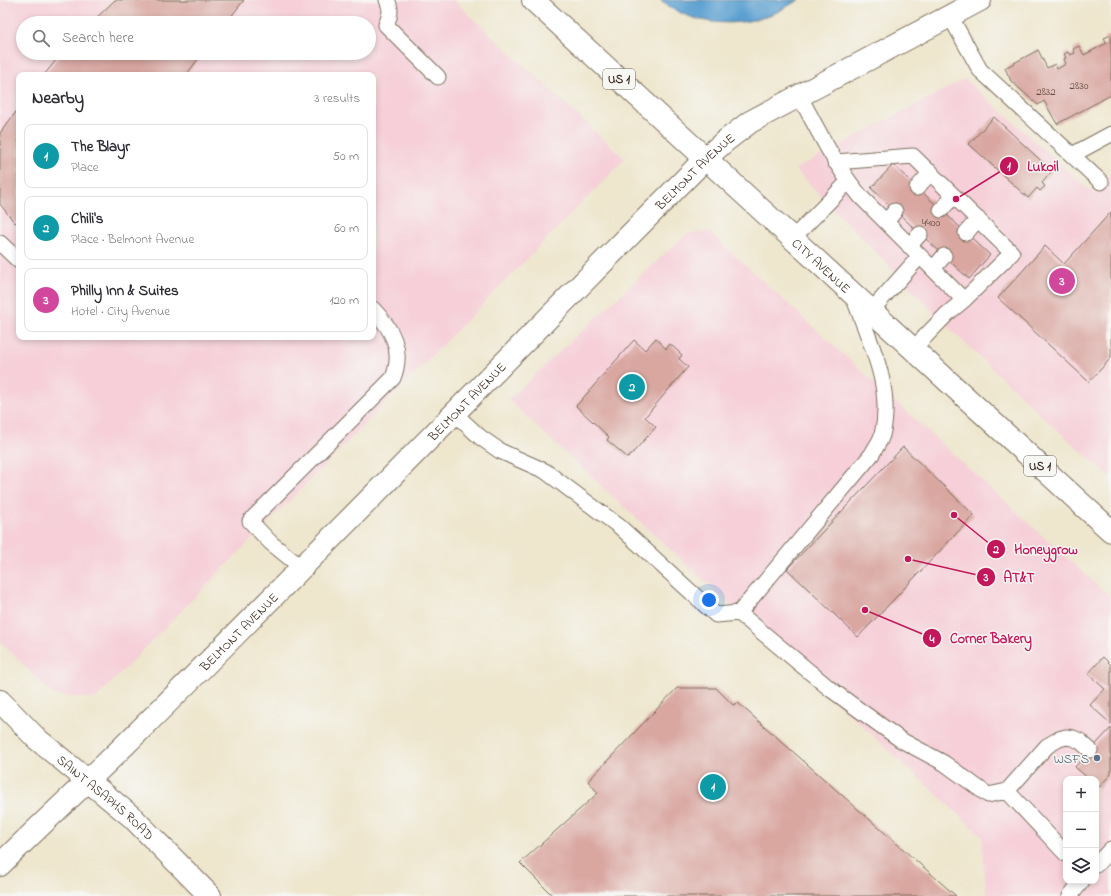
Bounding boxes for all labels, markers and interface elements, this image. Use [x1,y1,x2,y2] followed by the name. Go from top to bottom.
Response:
[16,16,376,60] search box
[30,27,52,49] icon: search
[62,27,134,49] text: Search here
[603,69,635,89] road number: US 1
[1070,78,1089,94] house number: 2830
[1036,84,1056,100] house number: 2832
[32,86,84,111] text: Nearby
[314,89,360,108] text: 3 results
[651,129,739,216] street label: BELMONT AVENUE
[71,136,130,158] text: The Blayr
[44,147,48,166] text: 1
[333,147,359,166] text: 50 m
[999,153,1067,179] callout: Lukoil
[1027,157,1059,178] text: Lukoil
[71,158,99,177] text: Place
[1007,158,1011,176] text: 1
[71,208,103,230] text: Chili's
[922,215,941,231] house number: 4400
[43,219,49,238] text: 2
[334,219,359,238] text: 60 m
[71,230,194,249] text: Place · Belmont Avenue
[787,234,854,298] street label: CITY AVENUE
[1049,266,1075,296] pin: 3
[71,280,179,302] text: Philly Inn & Suites
[43,291,49,310] text: 3
[329,291,359,310] text: 120 m
[71,302,170,321] text: Hotel · City Avenue
[423,358,511,447] street label: BELMONT AVENUE
[619,372,645,402] pin: 2
[1024,456,1056,476] road number: US 1
[986,536,1086,562] callout: Honeygrow
[1014,540,1078,563] text: Honeygrow
[992,541,999,559] text: 2
[976,564,1043,590] callout: AT&T
[1003,568,1035,589] text: AT&T
[983,569,989,587] text: 3
[195,589,283,677] street label: BELMONT AVENUE
[699,590,719,610] your location
[922,625,1040,651] callout: Corner Bakery
[950,629,1032,652] text: Corner Bakery
[929,631,935,649] text: 4
[1054,750,1089,769] place label: WSFS
[52,751,158,845] street label: SAINT ASAPHS ROAD
[1092,753,1102,763] marker: WSFS
[700,772,726,802] pin: 1
[1063,776,1099,884] map controls
[1063,776,1099,812] button: +
[1063,812,1099,848] button: −
[1063,848,1099,884] button: layers

